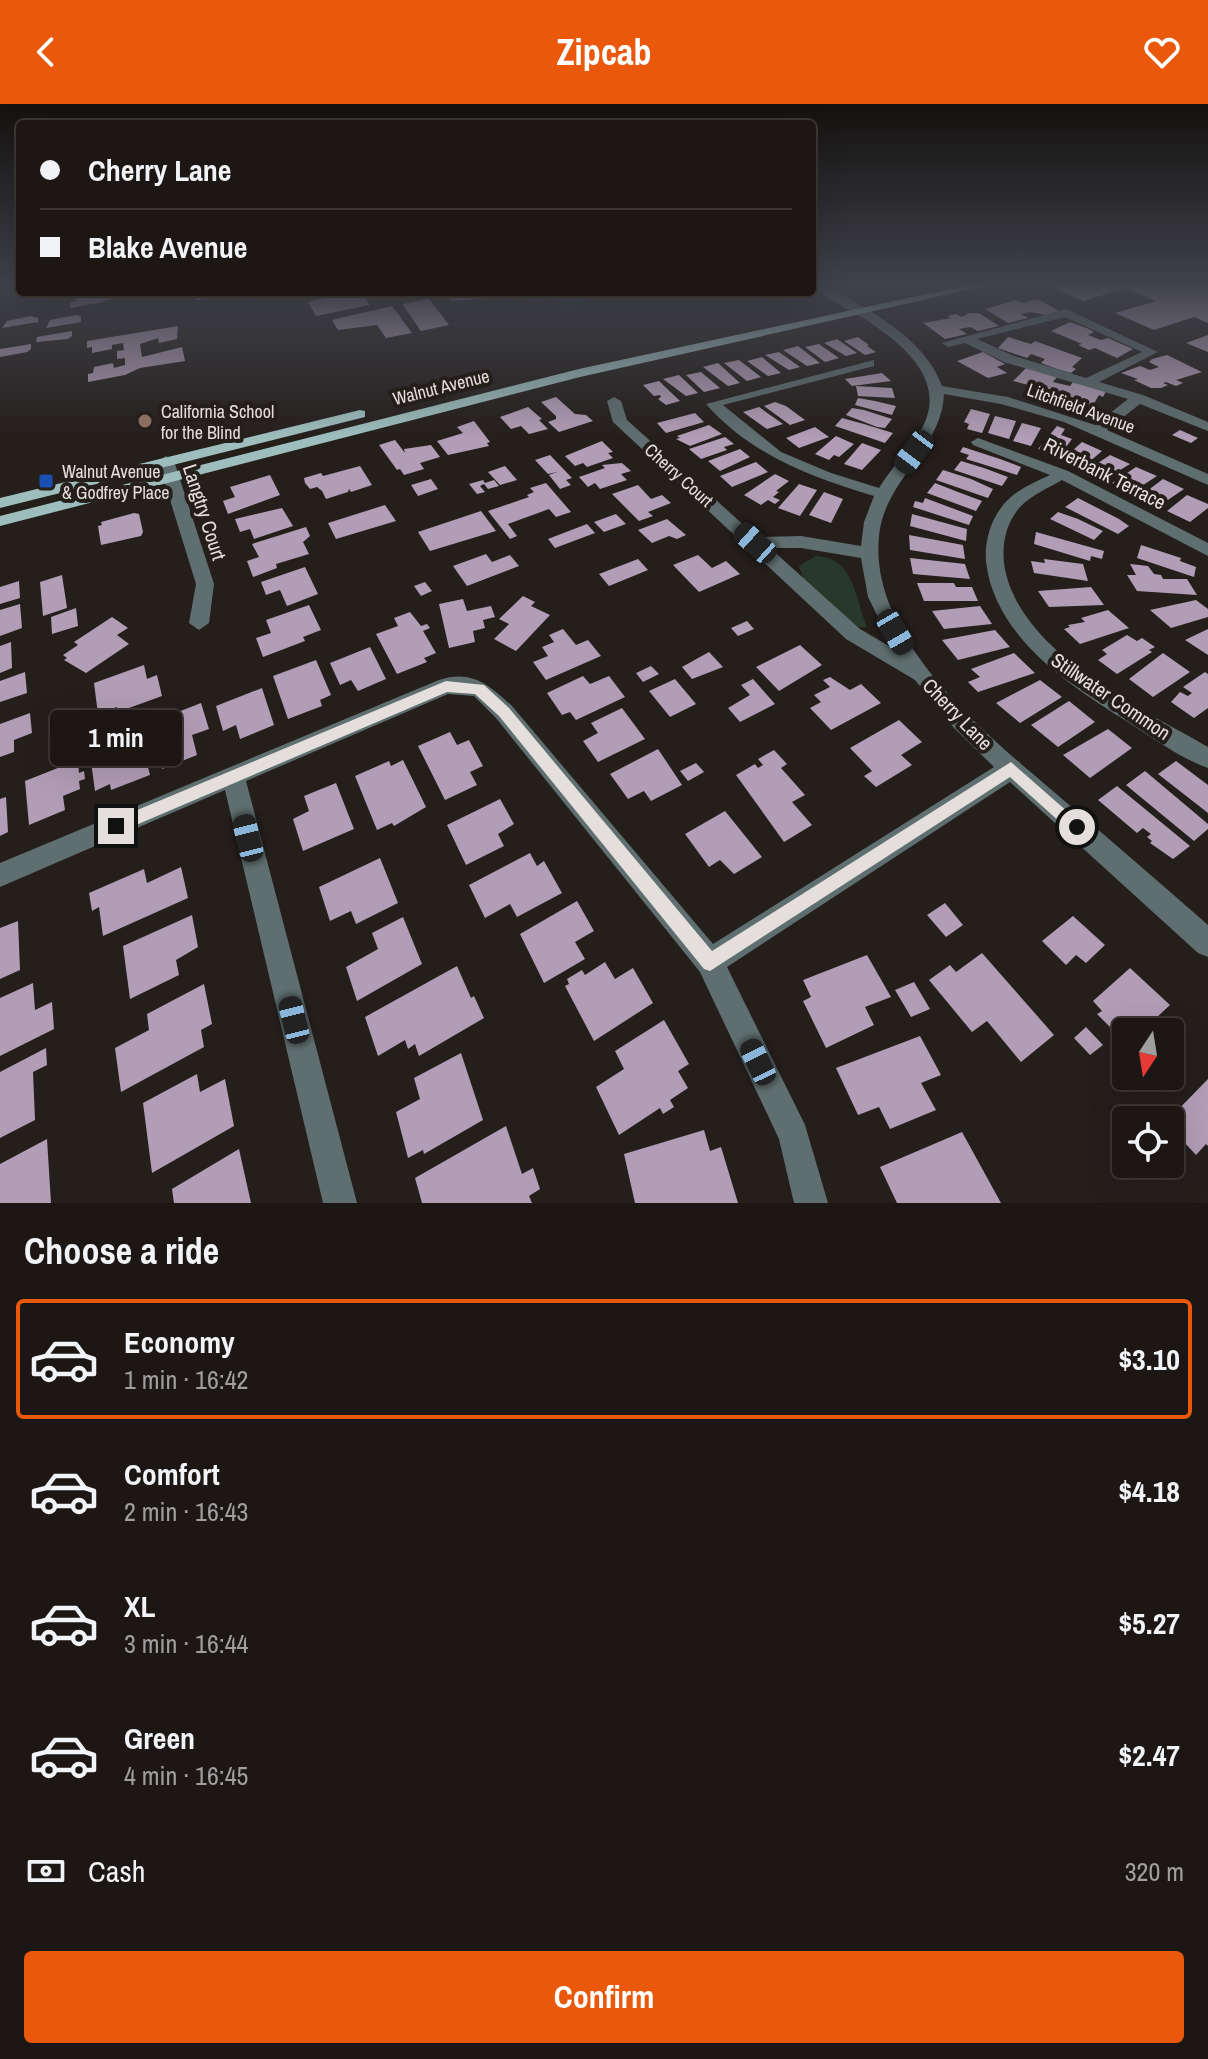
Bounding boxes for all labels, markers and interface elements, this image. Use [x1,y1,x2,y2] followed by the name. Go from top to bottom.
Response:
[556,28,652,76] text: Zipcab
[24,30,68,74] icon: back
[1140,30,1184,74] icon: heart
[88,150,232,190] text: Cherry Lane
[88,227,248,267] text: Blake Avenue
[390,363,492,411] street label: Walnut Avenue
[1024,377,1138,439] street label: Litchfield Avenue
[161,399,274,445] place label: California School for the Blind
[136,412,154,430] marker: California School for the Blind
[890,426,938,478] car
[1039,431,1171,515] street label: Riverbank Terrace
[639,437,719,513] street label: Cherry Court
[62,459,169,505] place label: Walnut Avenue & Godfrey Place
[177,461,233,564] street label: Langtry Court
[37,472,55,490] marker: Walnut Avenue & Godfrey Place
[729,518,781,568] car
[873,605,917,659] car
[1046,646,1176,746] street label: Stillwater Common
[917,672,999,756] street label: Cherry Lane
[50,710,182,766] callout: 1 min
[88,720,144,755] text: 1 min
[98,808,134,844] route end
[1059,809,1095,845] route start
[231,812,265,864] car
[277,994,311,1046] car
[1112,1018,1184,1090] north arrow
[1112,1018,1184,1178] map controls
[737,1035,779,1089] car
[1112,1106,1184,1178] button: locate
[24,1227,219,1275] text: Choose a ride
[124,1322,235,1362] text: Economy
[28,1323,100,1395] icon: car
[1118,1339,1180,1379] text: $3.10
[124,1362,248,1397] text: 1 min · 16:42
[124,1454,220,1494] text: Comfort
[28,1455,100,1527] icon: car
[1118,1471,1180,1511] text: $4.18
[124,1494,248,1529] text: 2 min · 16:43
[124,1586,155,1626] text: XL
[28,1587,100,1659] icon: car
[1118,1603,1180,1643] text: $5.27
[124,1626,248,1661] text: 3 min · 16:44
[124,1718,195,1758] text: Green
[28,1719,100,1791] icon: car
[1118,1735,1180,1775] text: $2.47
[124,1758,248,1793] text: 4 min · 16:45
[24,1849,68,1893] icon: cash
[88,1851,145,1891] text: Cash
[1125,1854,1184,1889] text: 320 m
[24,1951,1184,2043] button: Confirm

